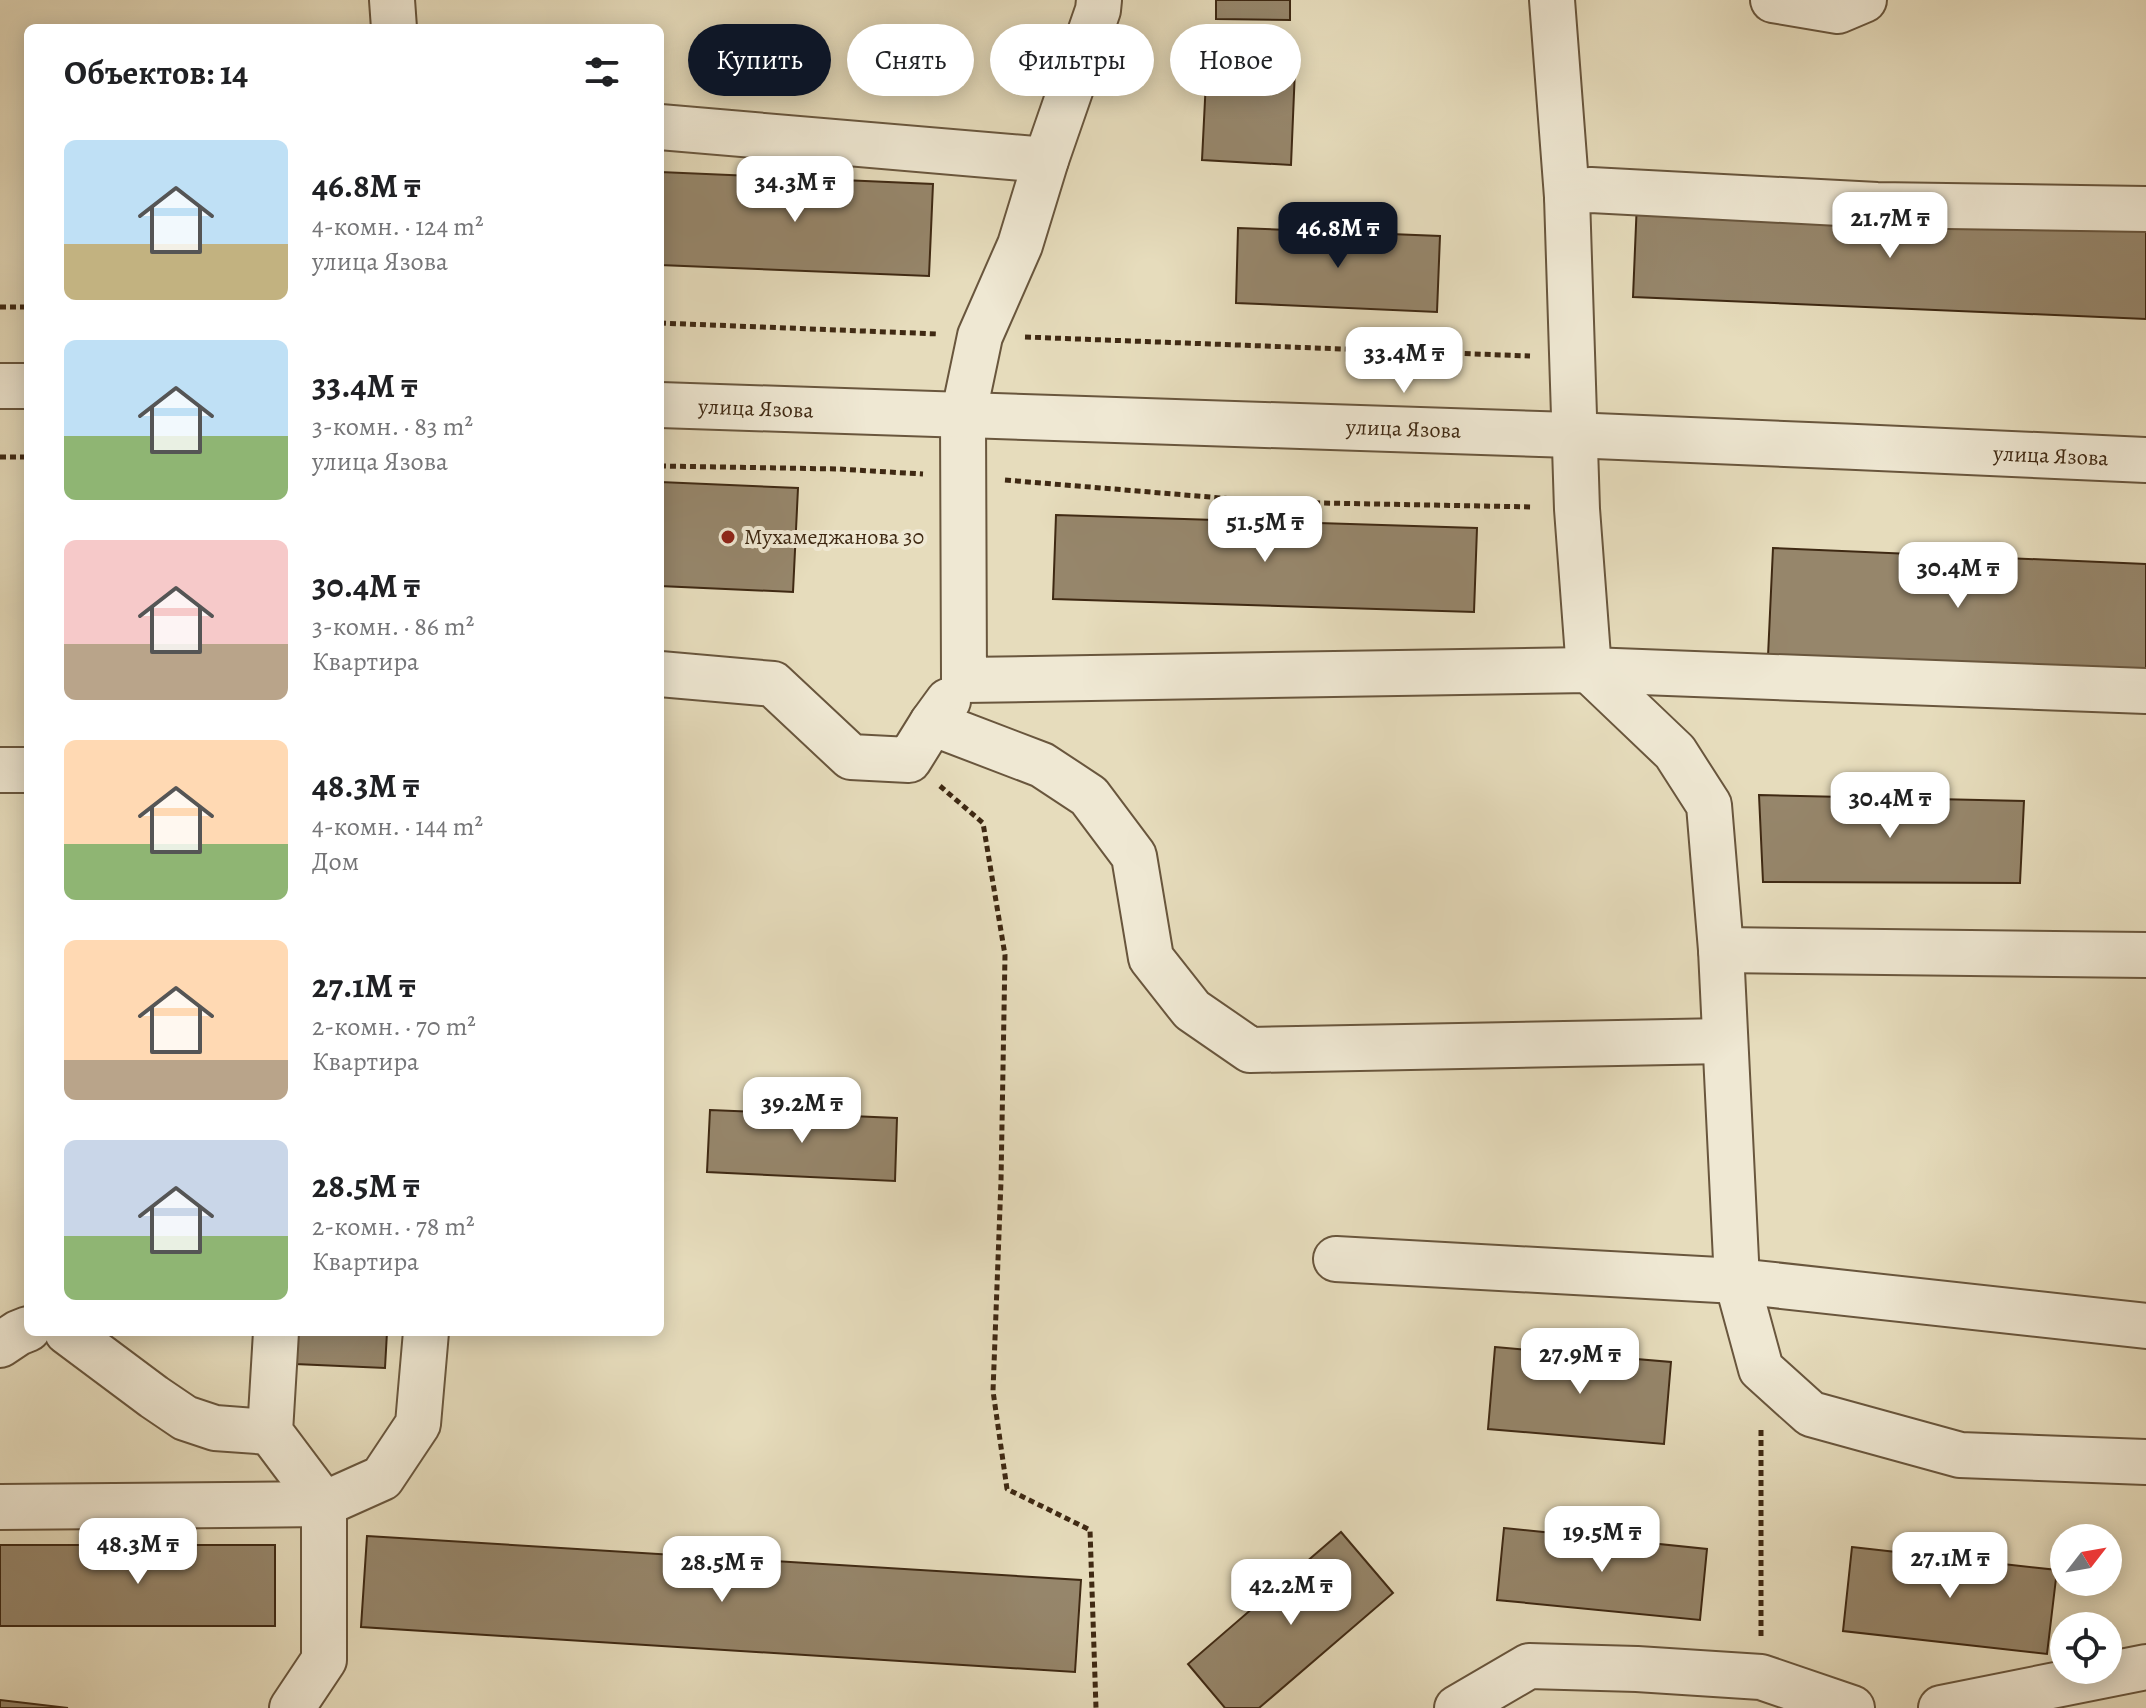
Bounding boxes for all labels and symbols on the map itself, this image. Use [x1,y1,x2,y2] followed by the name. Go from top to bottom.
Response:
[721,156,869,224] pin: 34.3M ₸
[1816,192,1964,260] pin: 21.7M ₸
[1264,202,1412,270] pin: 46.8M ₸
[1330,327,1478,395] pin: 33.4M ₸
[697,391,815,426] street label: улица Язова
[1345,412,1463,446] street label: улица Язова
[1992,438,2110,473] street label: улица Язова
[1191,496,1339,564] pin: 51.5M ₸
[744,522,924,552] place label: Мухамеджанова 30
[719,528,737,546] marker: Мухамеджанова 30
[1884,542,2032,610] pin: 30.4M ₸
[1816,772,1964,840] pin: 30.4M ₸
[728,1077,876,1145] pin: 39.2M ₸
[1506,1328,1654,1396] pin: 27.9M ₸
[1528,1506,1676,1574] pin: 19.5M ₸
[64,1518,212,1586] pin: 48.3M ₸
[2050,1524,2122,1596] north arrow
[1876,1532,2024,1600] pin: 27.1M ₸
[648,1536,796,1604] pin: 28.5M ₸
[1217,1559,1365,1627] pin: 42.2M ₸

